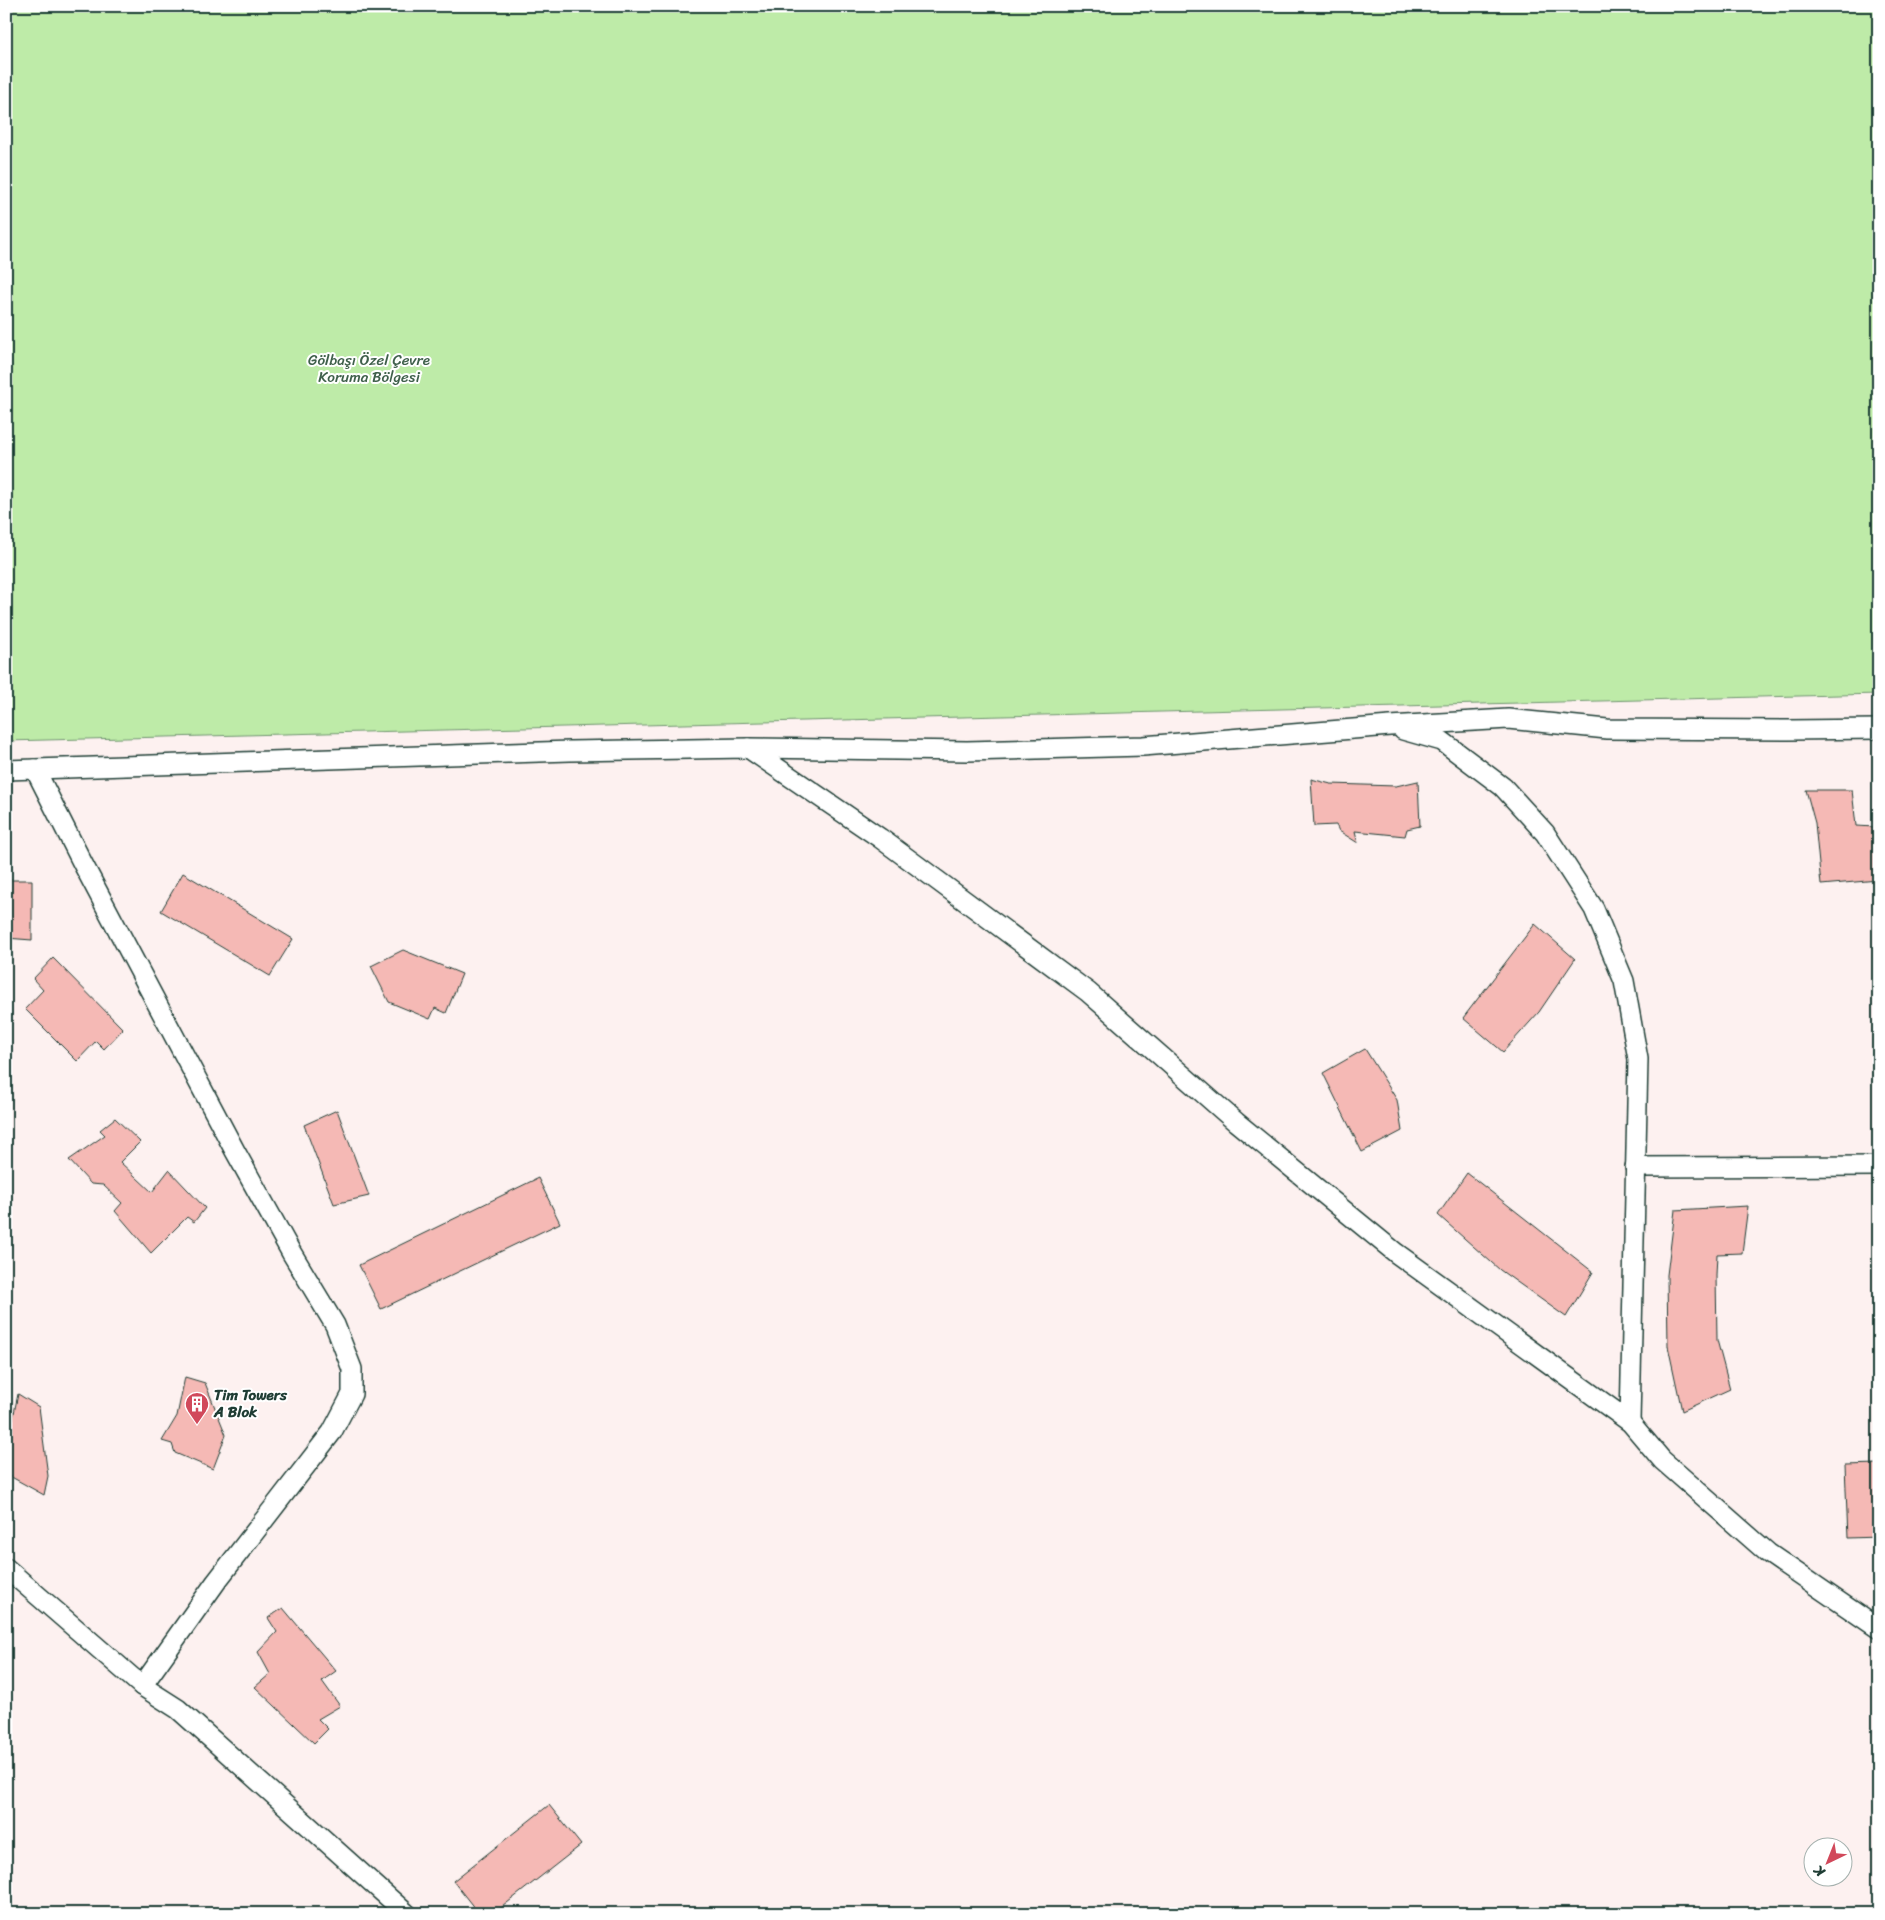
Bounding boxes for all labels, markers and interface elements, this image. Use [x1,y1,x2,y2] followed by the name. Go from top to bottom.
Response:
[308,347,430,390] park label: Gölbaşı Özel Çevre Koruma Bölgesi
[213,1382,288,1425] place label: Tim Towers A Blok
[184,1391,210,1425] building icon: Tim Towers A Blok
[1802,1838,1852,1888] north arrow
[1807,1858,1832,1884] text: K

